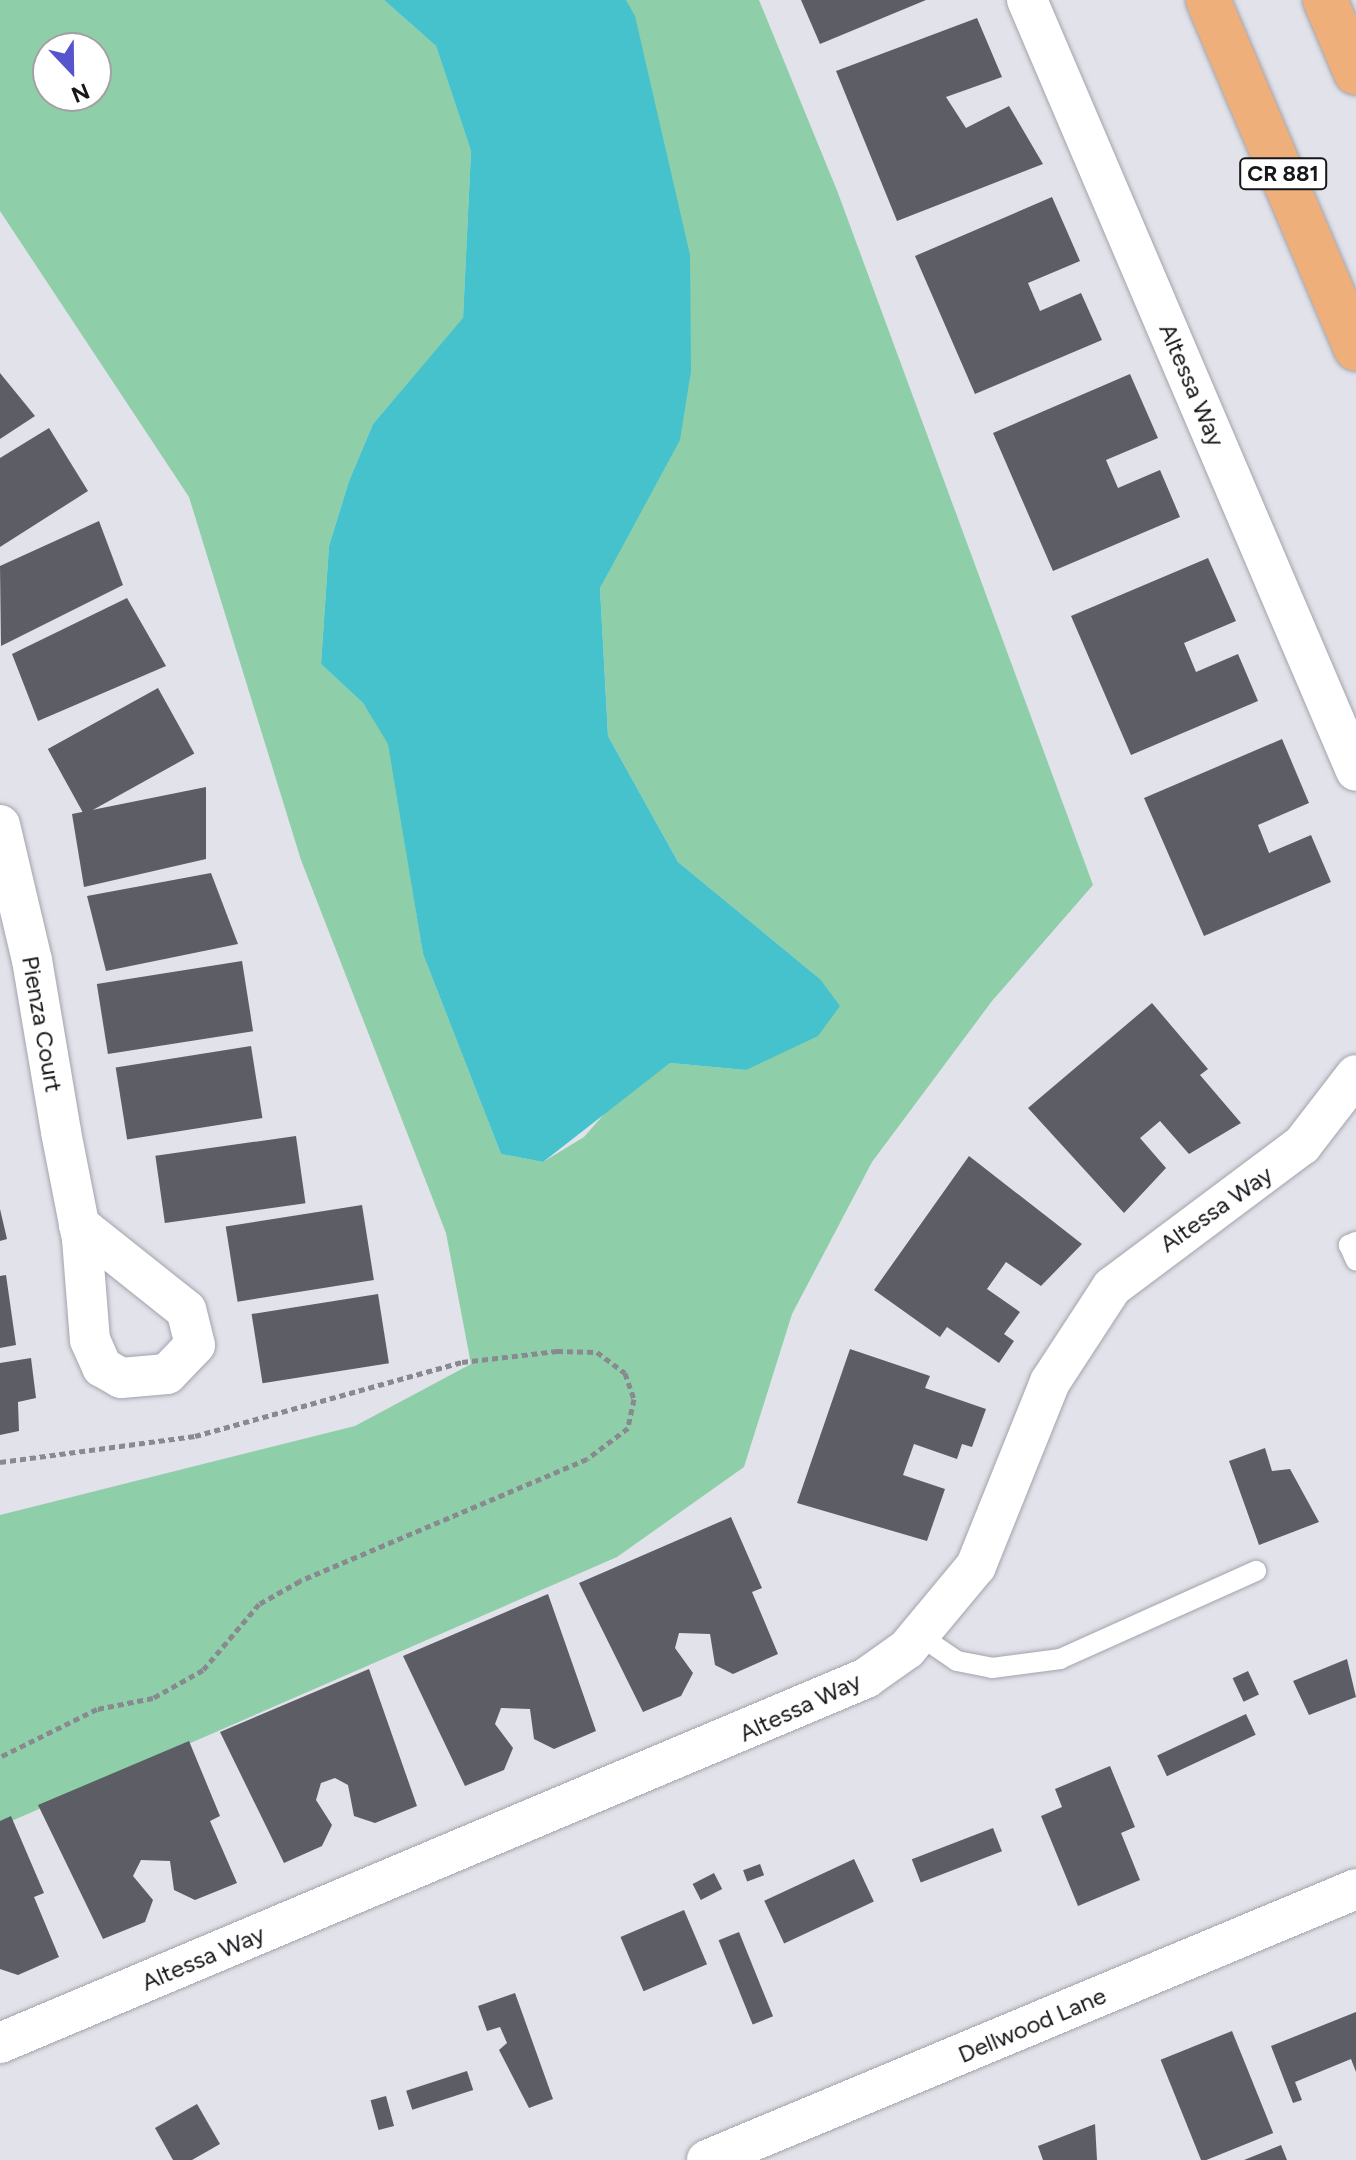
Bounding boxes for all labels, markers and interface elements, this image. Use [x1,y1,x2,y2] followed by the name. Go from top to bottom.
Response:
[32,32,112,112] north arrow
[67,77,93,109] text: N
[1239,156,1327,192] road number: CR 881
[1153,319,1231,451] street label: Altessa Way
[16,954,68,1094] street label: Pienza Court
[1154,1160,1278,1258] street label: Altessa Way
[735,1666,865,1748] street label: Altessa Way
[137,1919,269,1997] street label: Altessa Way
[954,1981,1110,2069] street label: Dellwood Lane

